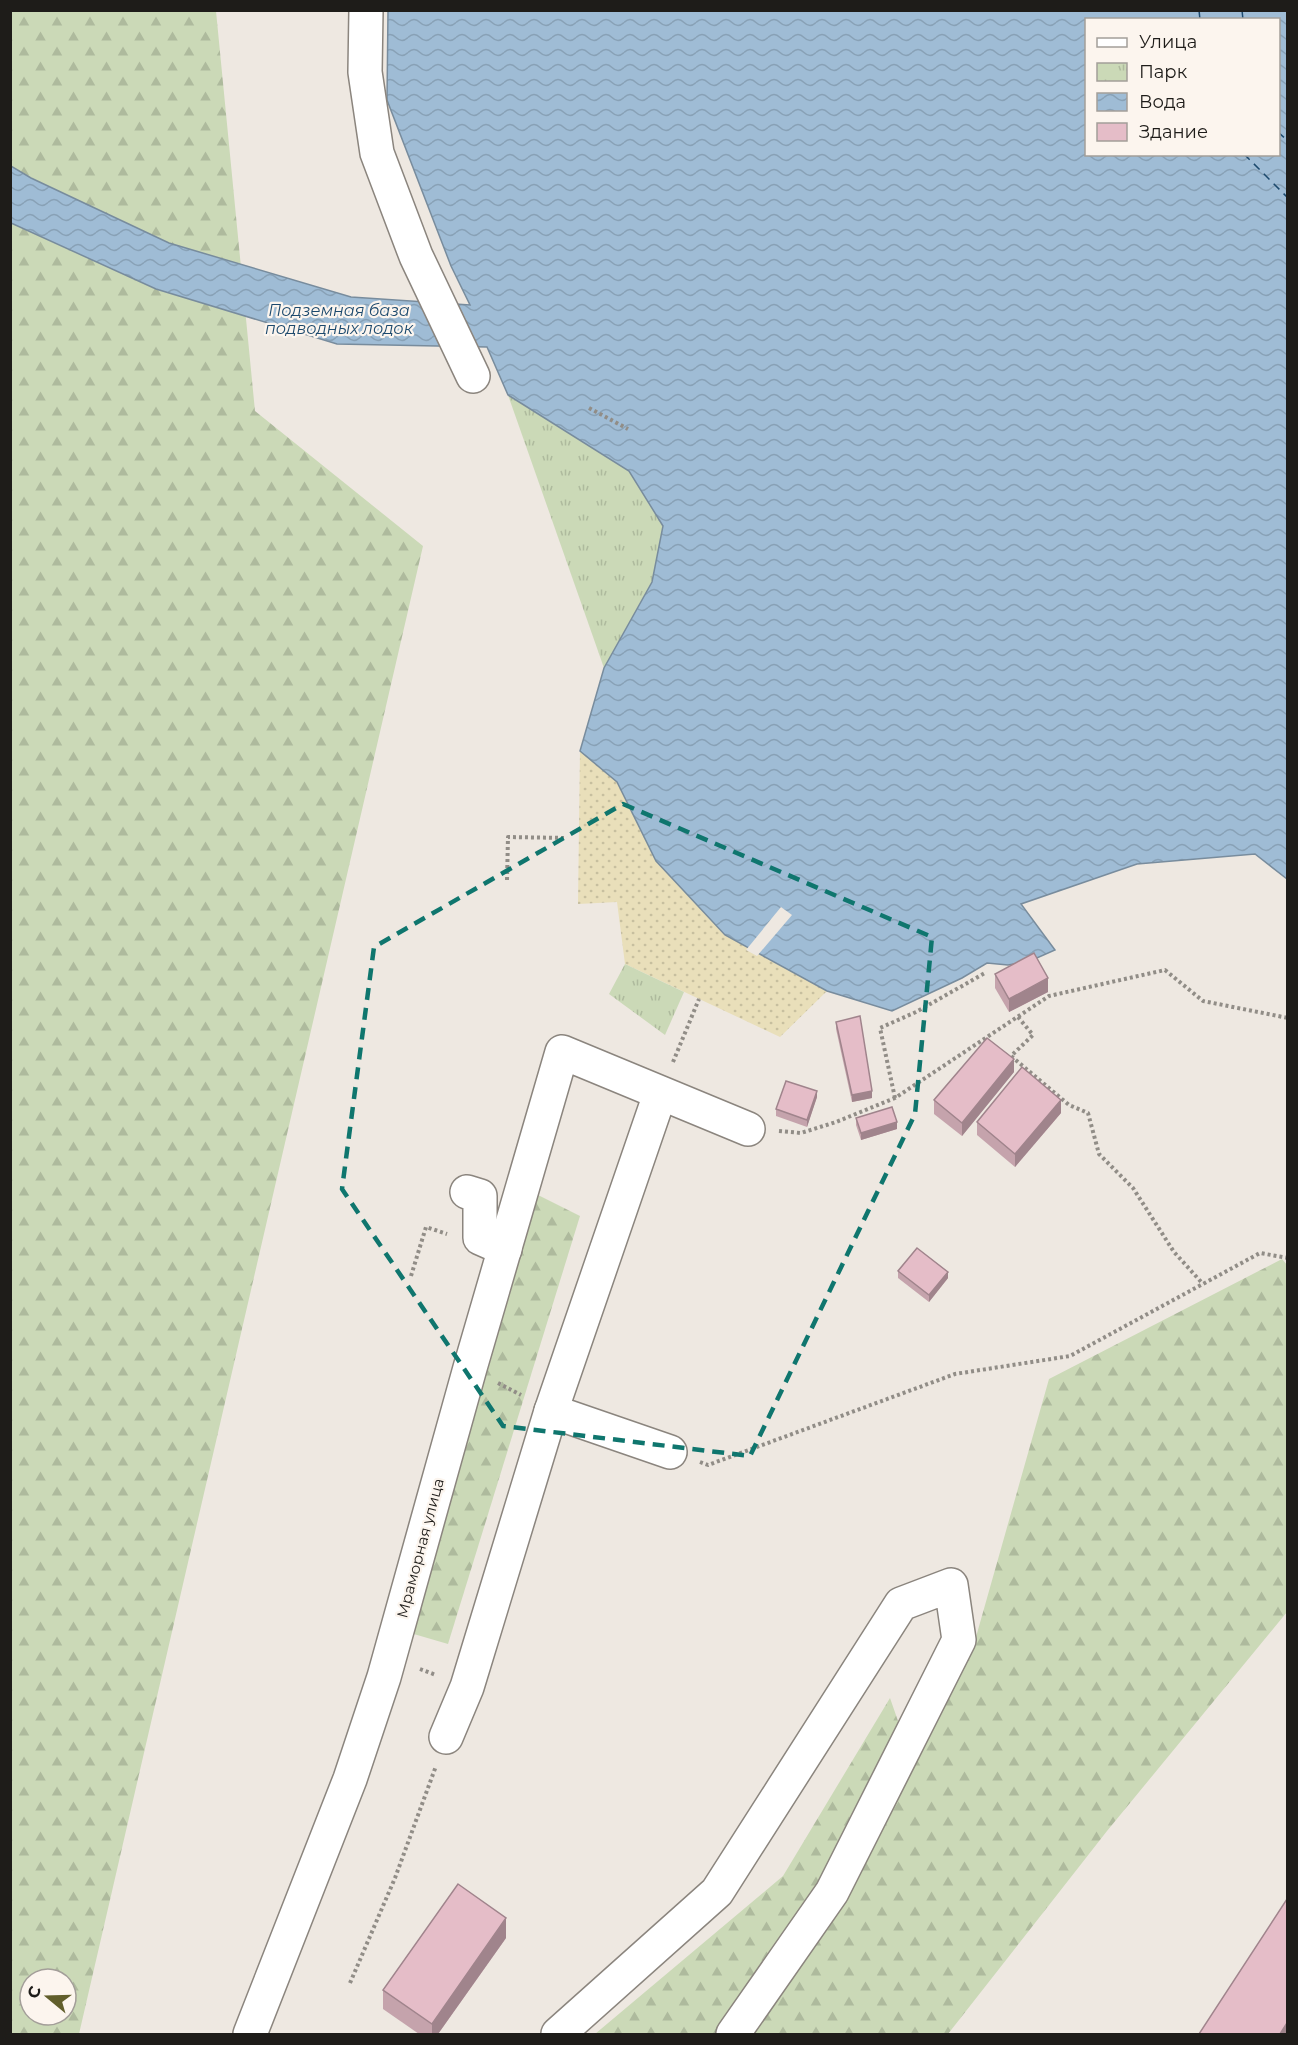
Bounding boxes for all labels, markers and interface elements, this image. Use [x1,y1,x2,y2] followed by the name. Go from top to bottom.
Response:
[1085,18,1280,156] legend
[1139,31,1197,53] text: Улица
[1139,61,1188,83] text: Парк
[1139,91,1186,113] text: Вода
[1139,121,1208,143] text: Здание
[265,301,414,338] water label: Подземная база подводных лодок
[392,1476,448,1620] street label: Мраморная улица
[18,1967,78,2027] north arrow
[23,1983,45,2001] text: С

